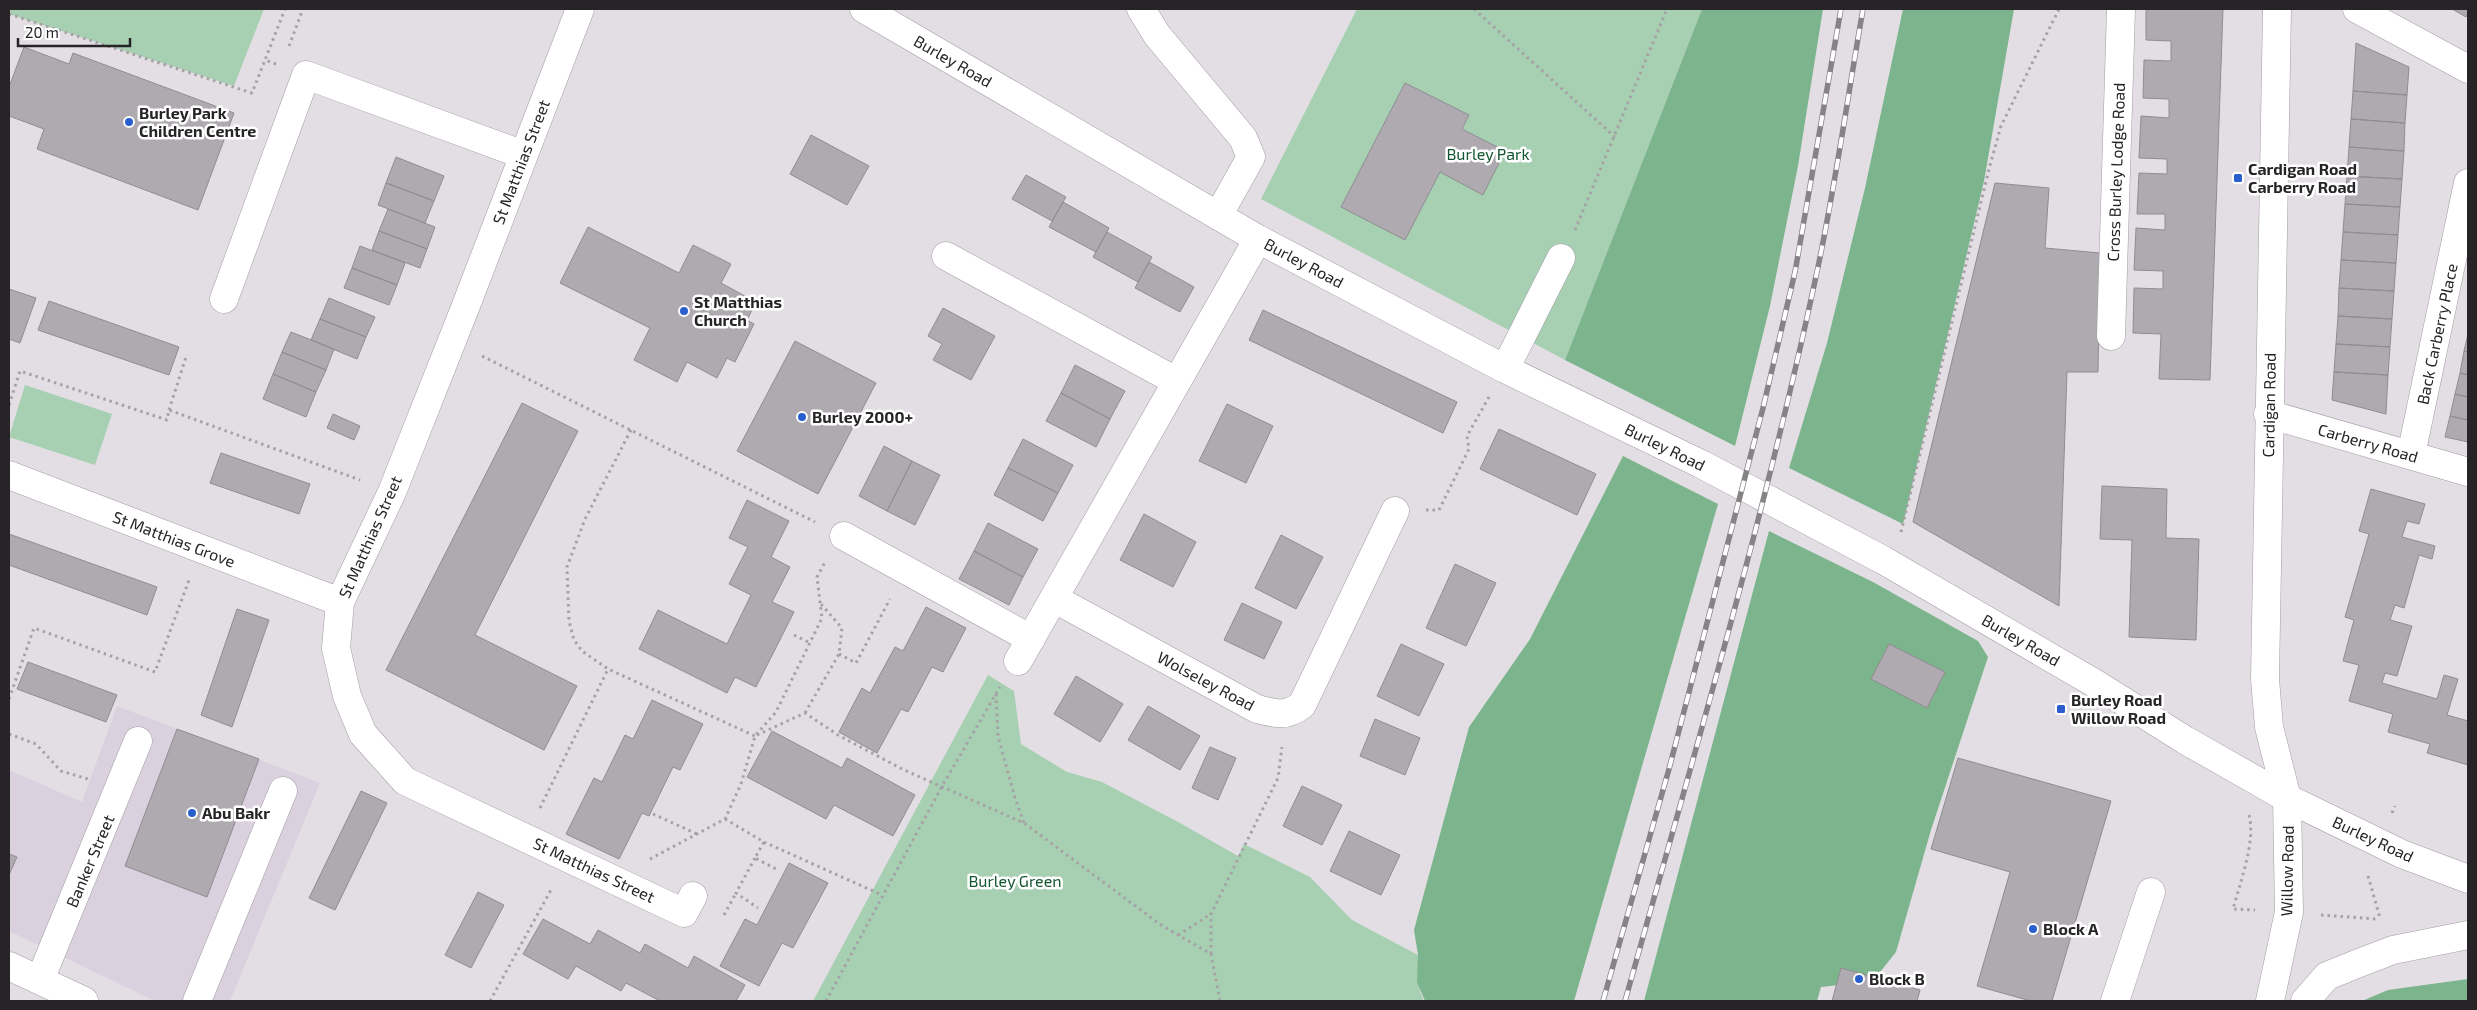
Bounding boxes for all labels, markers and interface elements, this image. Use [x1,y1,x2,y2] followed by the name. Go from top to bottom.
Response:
[18,15,130,47] scale bar
[25,23,59,41] text: 20 m
[911,31,996,91] street label: Burley Road
[2103,82,2128,262] street label: Cross Burley Lodge Road
[488,97,553,227] street label: St Matthias Street
[139,103,256,140] place label: Burley Park Children Centre
[123,116,135,128] marker: Burley Park Children Centre
[1446,144,1530,163] park label: Burley Park
[2248,159,2357,197] place label: Cardigan Road Carberry Road
[2232,172,2244,184] marker: Cardigan Road Carberry Road
[1261,234,1347,291] street label: Burley Road
[2412,262,2461,406] street label: Back Carberry Place
[694,292,782,329] place label: St Matthias Church
[678,305,690,317] marker: St Matthias Church
[2258,353,2279,457] street label: Cardigan Road
[812,407,913,427] place label: Burley 2000+
[796,411,808,423] marker: Burley 2000+
[1622,419,1709,474] street label: Burley Road
[2316,419,2420,466] street label: Carberry Road
[334,473,405,601] street label: St Matthias Street
[110,506,238,571] street label: St Matthias Grove
[1979,610,2064,670] street label: Burley Road
[1154,647,1258,714] street label: Wolseley Road
[2071,690,2166,727] place label: Burley Road Willow Road
[2055,703,2067,715] marker: Burley Road Willow Road
[202,803,270,822] place label: Abu Bakr
[186,807,198,819] marker: Abu Bakr
[2330,811,2417,866] street label: Burley Road
[62,812,118,910] street label: Banker Street
[2276,825,2297,917] street label: Willow Road
[530,833,658,906] street label: St Matthias Street
[968,871,1062,890] park label: Burley Green
[2043,919,2099,938] place label: Block A
[2027,923,2039,935] marker: Block A
[1869,969,1925,988] place label: Block B
[1853,973,1865,985] marker: Block B

